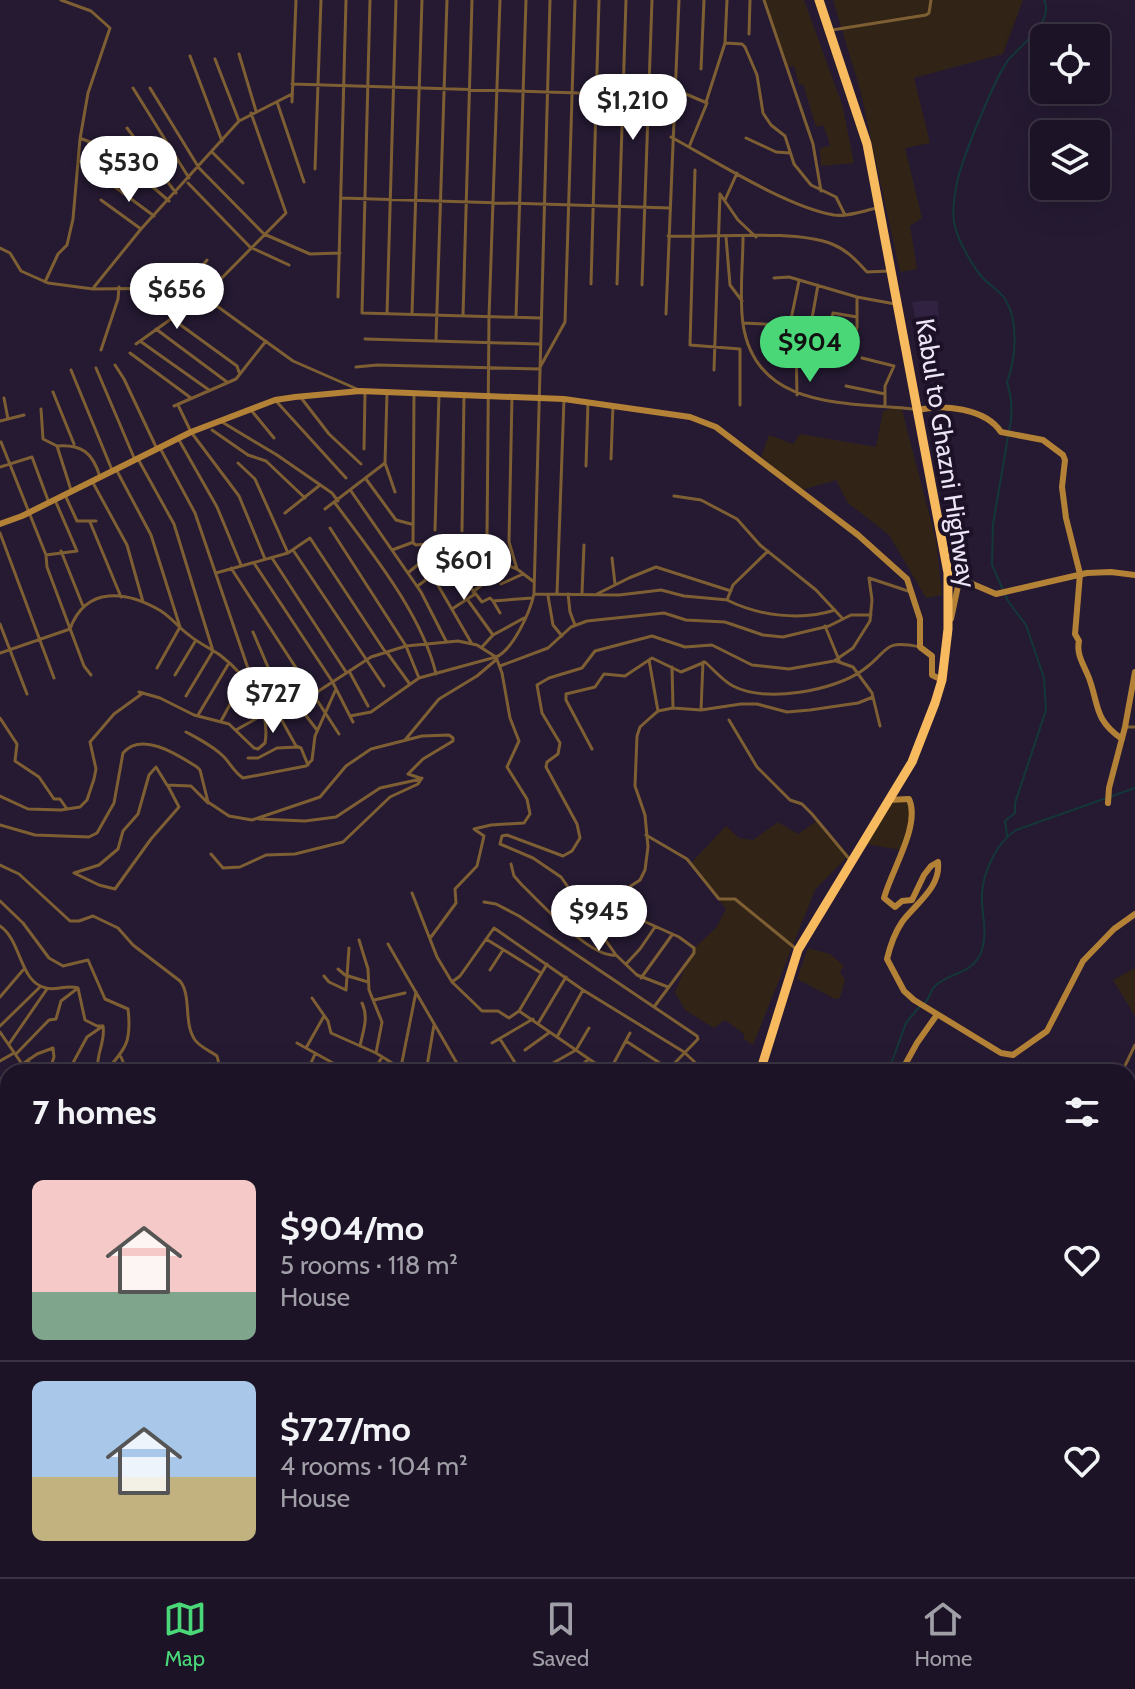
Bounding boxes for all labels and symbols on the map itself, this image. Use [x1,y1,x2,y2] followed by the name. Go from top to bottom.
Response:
[568,74,698,142] pin: $1,210
[82,136,176,204] pin: $530
[130,263,224,331] pin: $656
[763,316,857,384] pin: $904
[909,316,983,590] street label: Kabul to Ghazni Highway
[417,534,511,602] pin: $601
[226,667,320,735] pin: $727
[552,885,646,953] pin: $945

